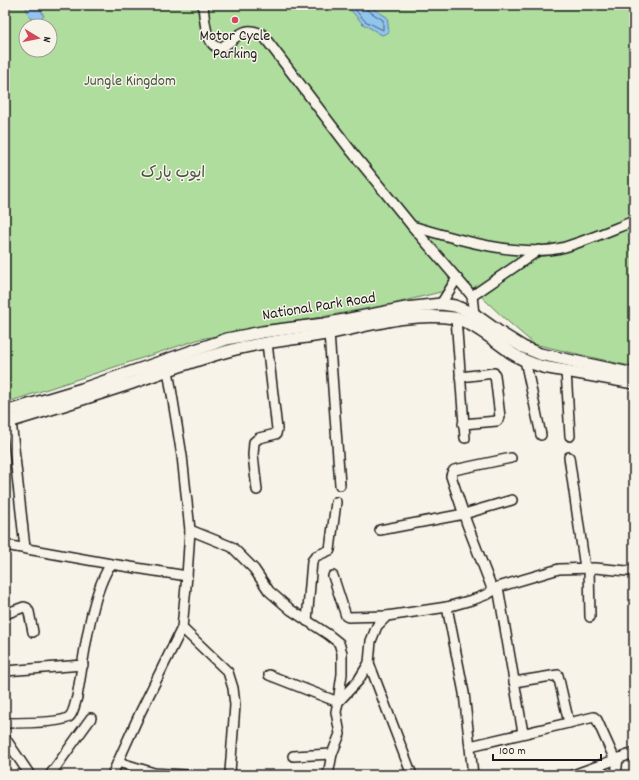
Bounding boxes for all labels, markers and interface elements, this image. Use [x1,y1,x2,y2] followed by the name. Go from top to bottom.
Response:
[230,15,240,25] marker: Motor Cycle Parking
[18,18,58,58] north arrow
[200,25,270,66] place label: Motor Cycle Parking
[37,35,54,44] text: N
[84,70,176,93] park label: Jungle Kingdom
[141,162,205,185] park label: ایوب پارک
[261,287,377,327] street label: National Park Road
[493,736,601,762] scale bar
[499,743,526,760] text: 100 m

